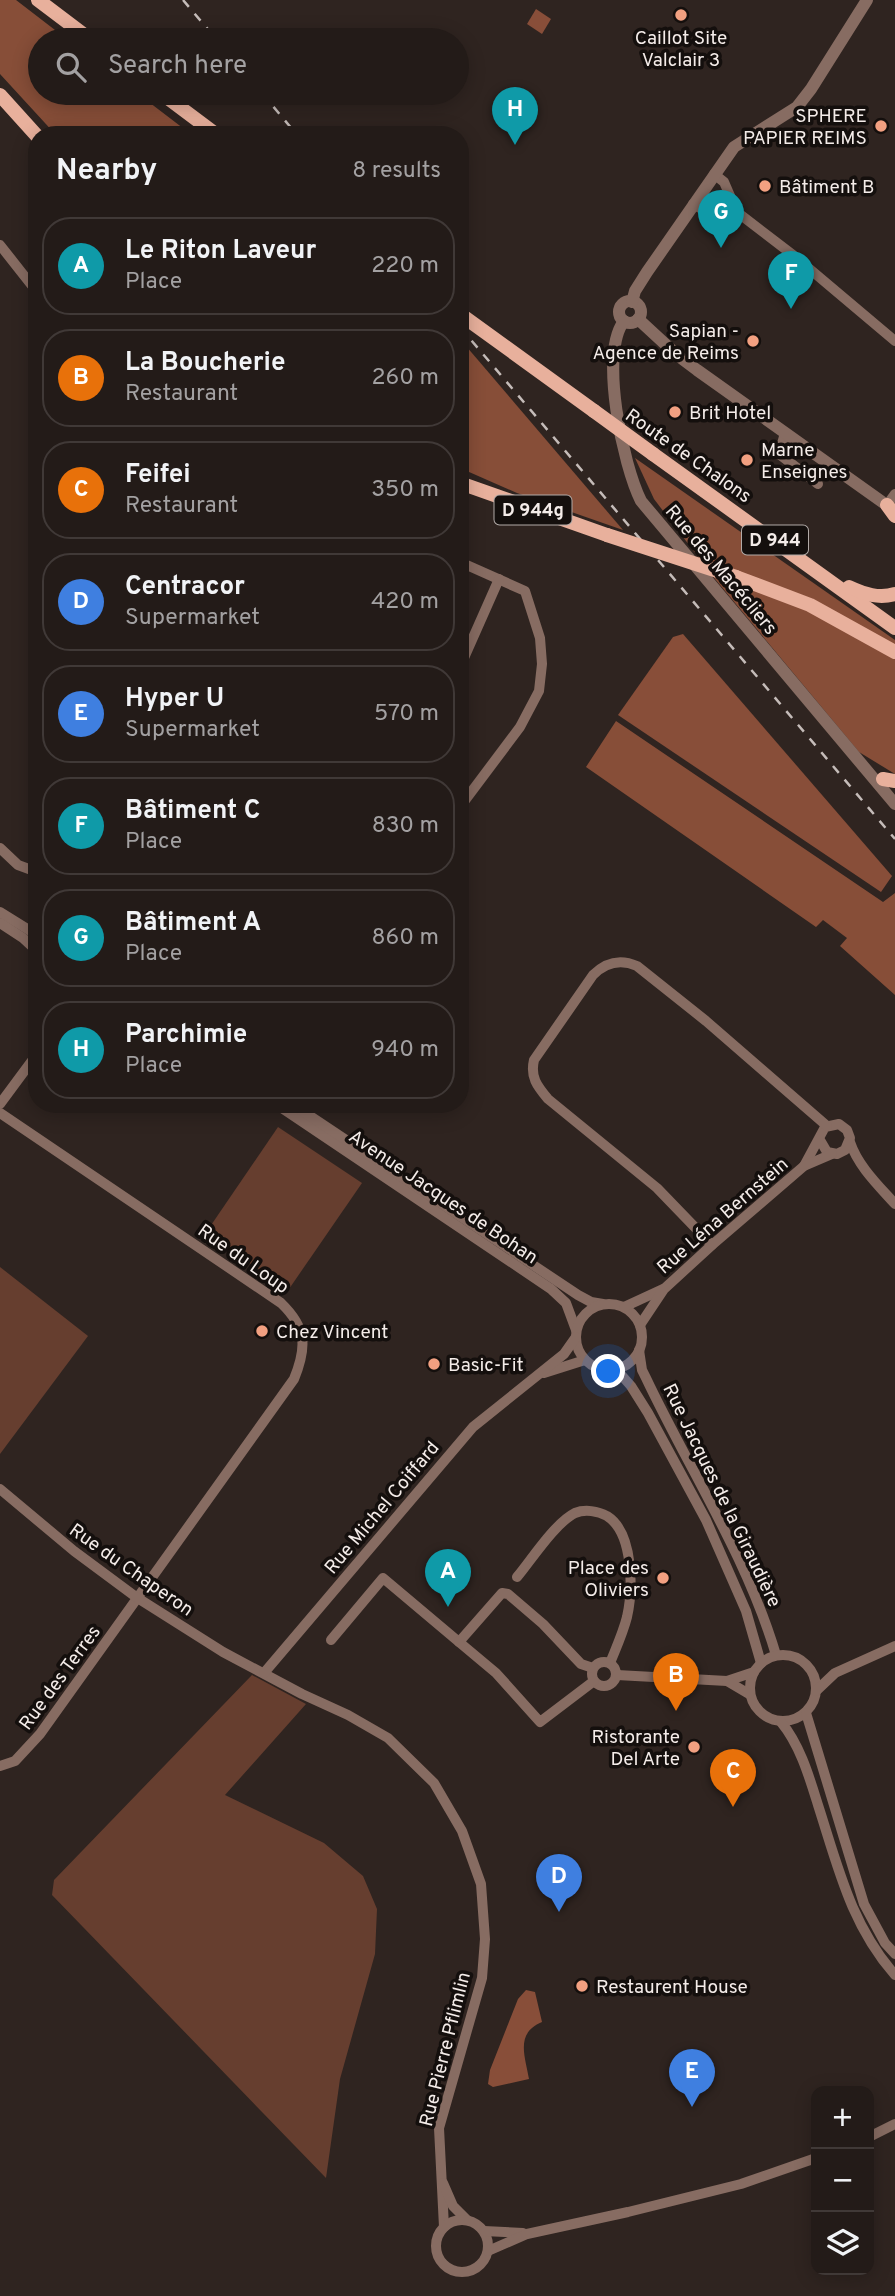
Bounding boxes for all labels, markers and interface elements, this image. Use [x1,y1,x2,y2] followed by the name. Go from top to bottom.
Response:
[673,7,689,23] marker: Caillot Site Valclair 3
[635,27,727,73] place label: Caillot Site Valclair 3
[28,28,469,105] search box
[52,48,90,86] icon: search
[108,50,247,83] text: Search here
[492,87,538,145] pin: H
[743,105,867,151] place label: SPHERE PAPIER REIMS
[873,118,889,134] marker: SPHERE PAPIER REIMS
[56,153,157,190] text: Nearby
[352,157,441,186] text: 8 results
[779,176,874,200] place label: Bâtiment B
[757,178,773,194] marker: Bâtiment B
[698,190,744,248] pin: G
[125,235,316,268] text: Le Riton Laveur
[768,251,814,309] pin: F
[73,252,89,281] text: A
[371,252,439,281] text: 220 m
[125,268,182,297] text: Place
[592,320,739,366] place label: Sapian - Agence de Reims
[745,333,761,349] marker: Sapian - Agence de Reims
[125,347,285,380] text: La Boucherie
[73,364,89,393] text: B
[372,364,439,393] text: 260 m
[125,380,238,409] text: Restaurant
[689,402,771,426] place label: Brit Hotel
[620,404,756,509] street label: Route de Chalons
[667,404,683,420] marker: Brit Hotel
[761,439,848,485] place label: Marne Enseignes
[739,452,755,468] marker: Marne Enseignes
[125,459,191,492] text: Feifei
[74,476,88,505] text: C
[371,476,439,505] text: 350 m
[125,492,238,521] text: Restaurant
[494,496,572,524] road number: D 944g
[659,500,782,640] street label: Rue des Macécliers
[742,526,808,554] road number: D 944
[125,571,245,604] text: Centracor
[73,588,89,617] text: D
[371,588,439,617] text: 420 m
[125,604,260,633] text: Supermarket
[125,683,224,716] text: Hyper U
[74,700,88,729] text: E
[374,700,439,729] text: 570 m
[125,716,260,745] text: Supermarket
[125,795,260,828] text: Bâtiment C
[74,812,88,841] text: F
[372,812,439,841] text: 830 m
[125,828,182,857] text: Place
[125,907,261,940] text: Bâtiment A
[73,924,89,953] text: G
[372,924,439,953] text: 860 m
[125,940,182,969] text: Place
[125,1019,247,1052] text: Parchimie
[73,1036,89,1065] text: H
[371,1036,439,1065] text: 940 m
[125,1052,182,1081] text: Place
[344,1125,542,1270] street label: Avenue Jacques de Bohan
[653,1153,794,1280] street label: Rue Léna Bernstein
[192,1219,293,1300] street label: Rue du Loup
[276,1321,388,1345] place label: Chez Vincent
[254,1323,270,1339] marker: Chez Vincent
[448,1354,524,1378] place label: Basic-Fit
[591,1354,625,1388] your location
[426,1356,442,1372] marker: Basic-Fit
[657,1380,786,1612] street label: Rue Jacques de la Giraudière
[320,1437,445,1580] street label: Rue Michel Coiffard
[64,1519,198,1622] street label: Rue du Chaperon
[425,1549,471,1607] pin: A
[568,1557,649,1603] place label: Place des Oliviers
[655,1570,671,1586] marker: Place des Oliviers
[14,1621,107,1735] street label: Rue des Terres
[653,1653,699,1711] pin: B
[591,1726,680,1772] place label: Ristorante Del Arte
[686,1739,702,1755] marker: Ristorante Del Arte
[710,1749,756,1807] pin: C
[536,1854,582,1912] pin: D
[415,1970,477,2129] street label: Rue Pierre Pflimlin
[596,1976,748,2000] place label: Restaurent House
[574,1978,590,1994] marker: Restaurent House
[669,2049,715,2107] pin: E
[811,2086,874,2275] map controls
[811,2086,874,2149] button: +
[811,2149,874,2212] button: −
[811,2212,874,2275] button: layers

